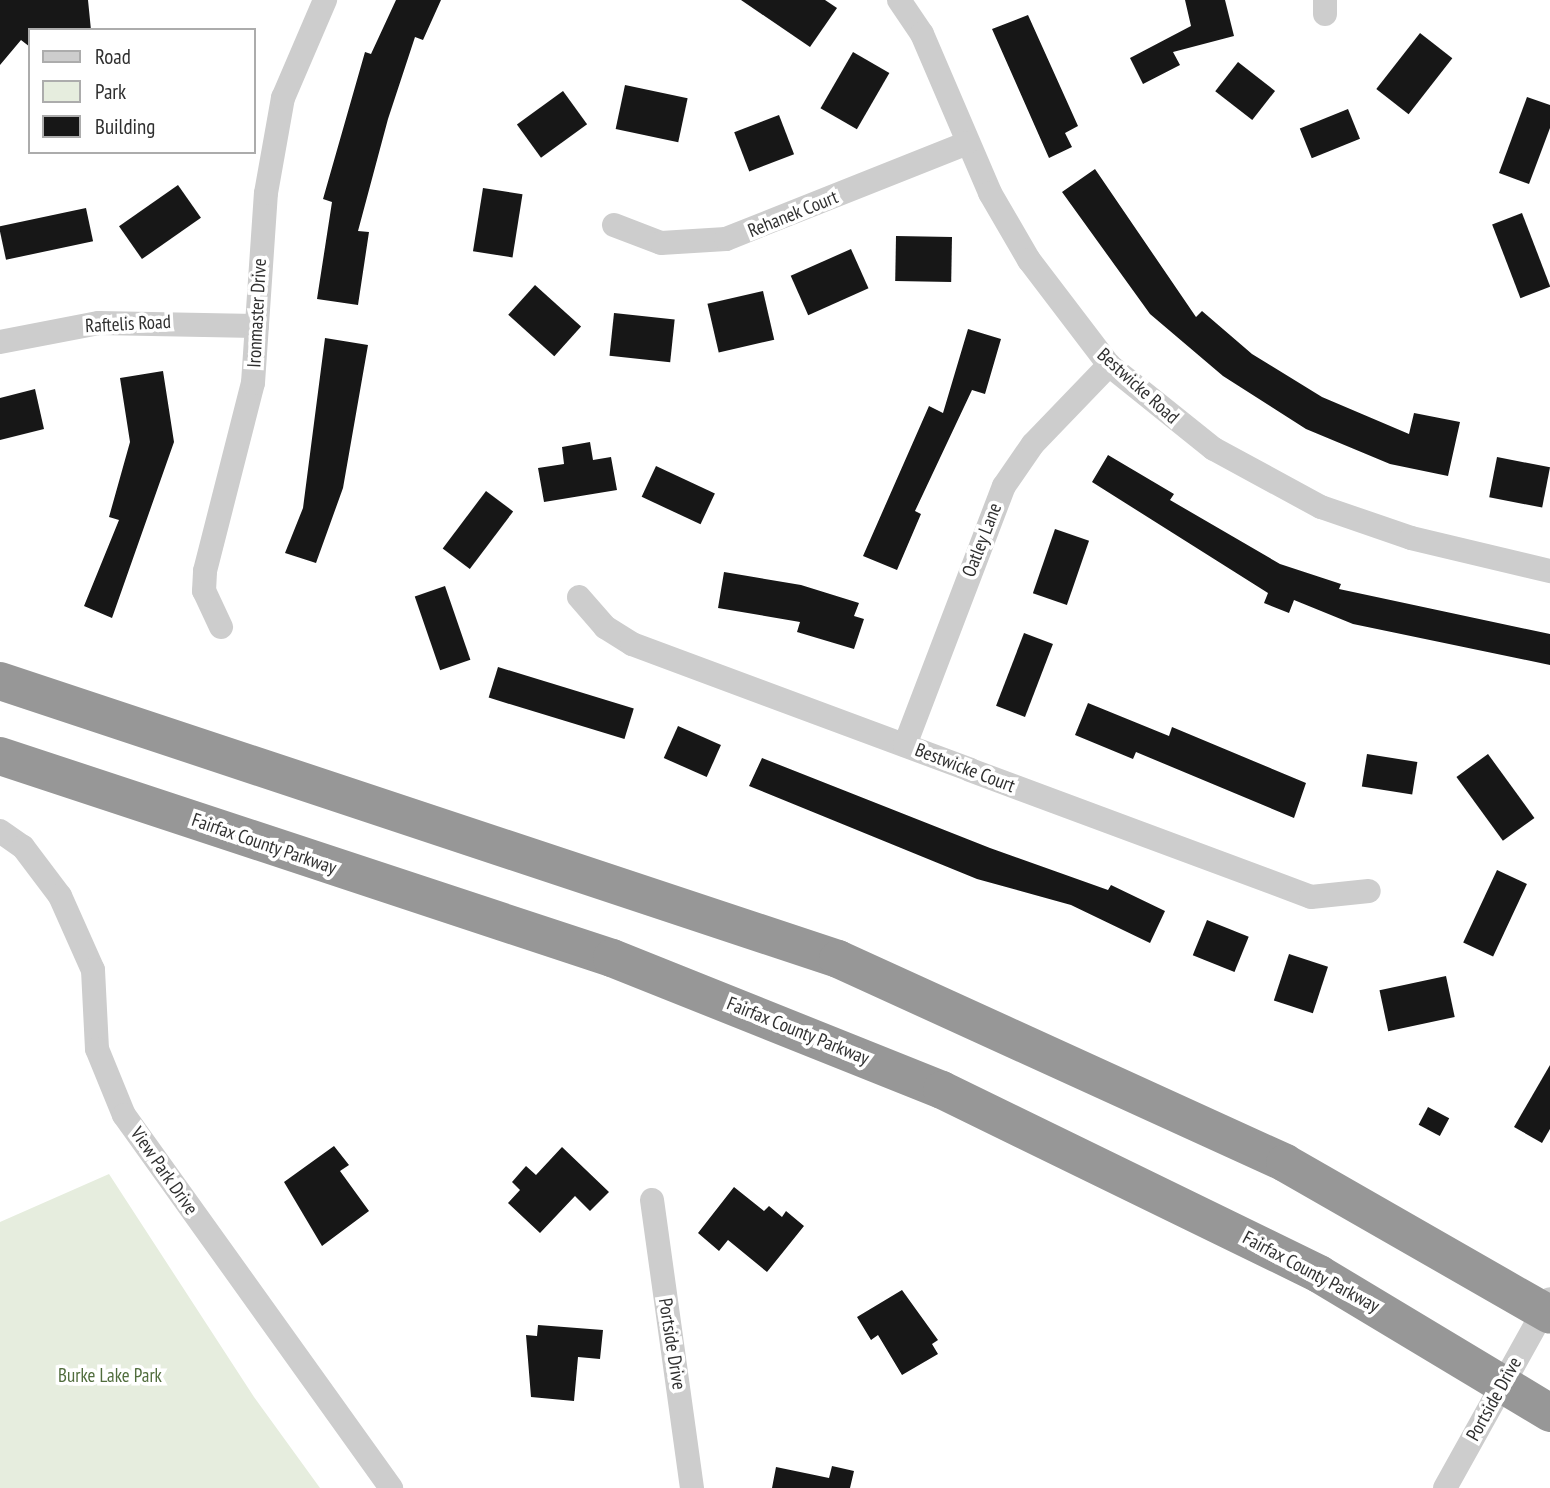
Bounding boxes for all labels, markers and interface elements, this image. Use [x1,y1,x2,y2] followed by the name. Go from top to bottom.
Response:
[28,28,256,154] legend
[95,43,131,70] text: Road
[95,78,126,105] text: Park
[95,113,155,140] text: Building
[745,186,841,242] street label: Rehanek Court
[243,258,271,368] street label: Ironmaster Drive
[85,310,171,338] street label: Raftelis Road
[1092,343,1184,429] street label: Bestwicke Road
[957,500,1007,580] street label: Oatley Lane
[912,739,1018,797] street label: Bestwicke Court
[188,808,340,880] street label: Fairfax County Parkway
[723,992,873,1070] street label: Fairfax County Parkway
[125,1122,203,1220] street label: View Park Drive
[1238,1226,1384,1318] street label: Fairfax County Parkway
[654,1297,690,1391] street label: Portside Drive
[1462,1353,1526,1445] street label: Portside Drive
[58,1365,162,1387] park label: Burke Lake Park

